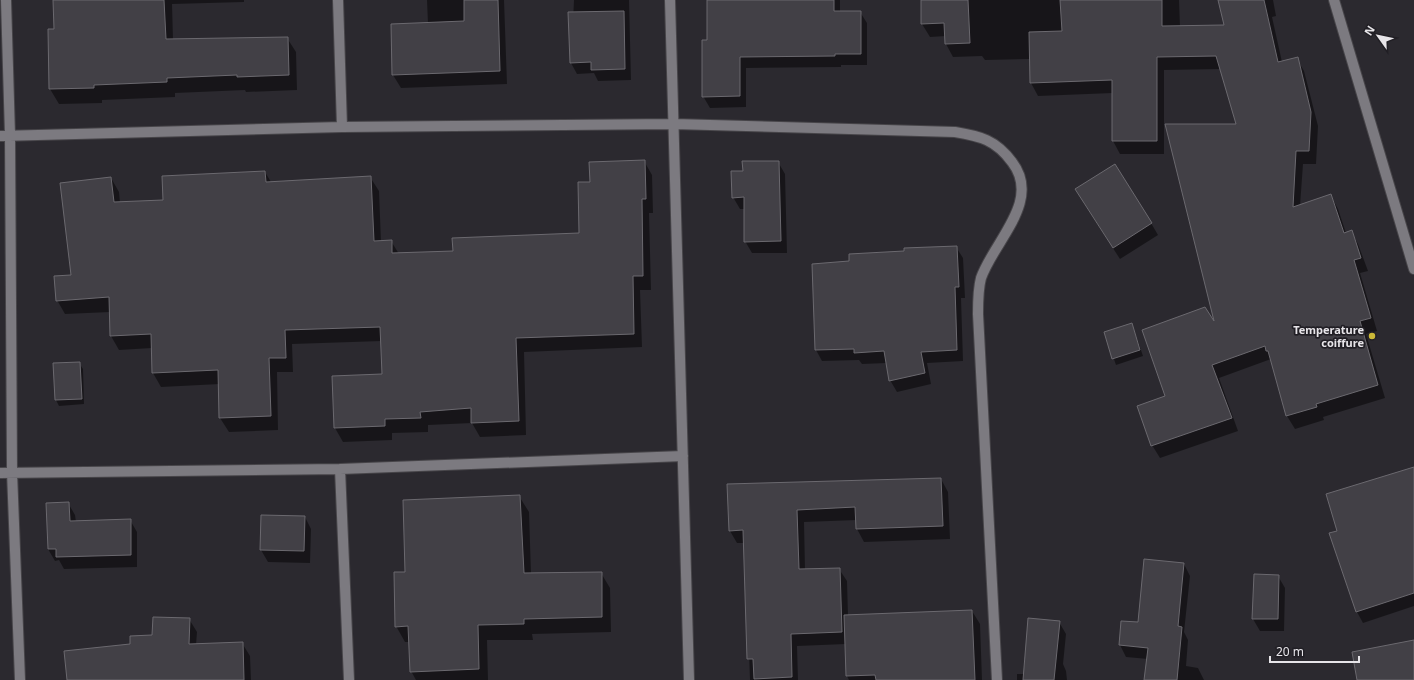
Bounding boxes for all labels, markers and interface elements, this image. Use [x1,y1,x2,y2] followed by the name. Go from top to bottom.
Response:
[1358,16,1398,56] north arrow
[1360,22,1378,38] text: N
[1293,322,1364,350] place label: Temperature coiffure
[1367,331,1377,341] marker: Temperature coiffure
[1270,638,1359,664] scale bar
[1276,643,1304,660] text: 20 m

